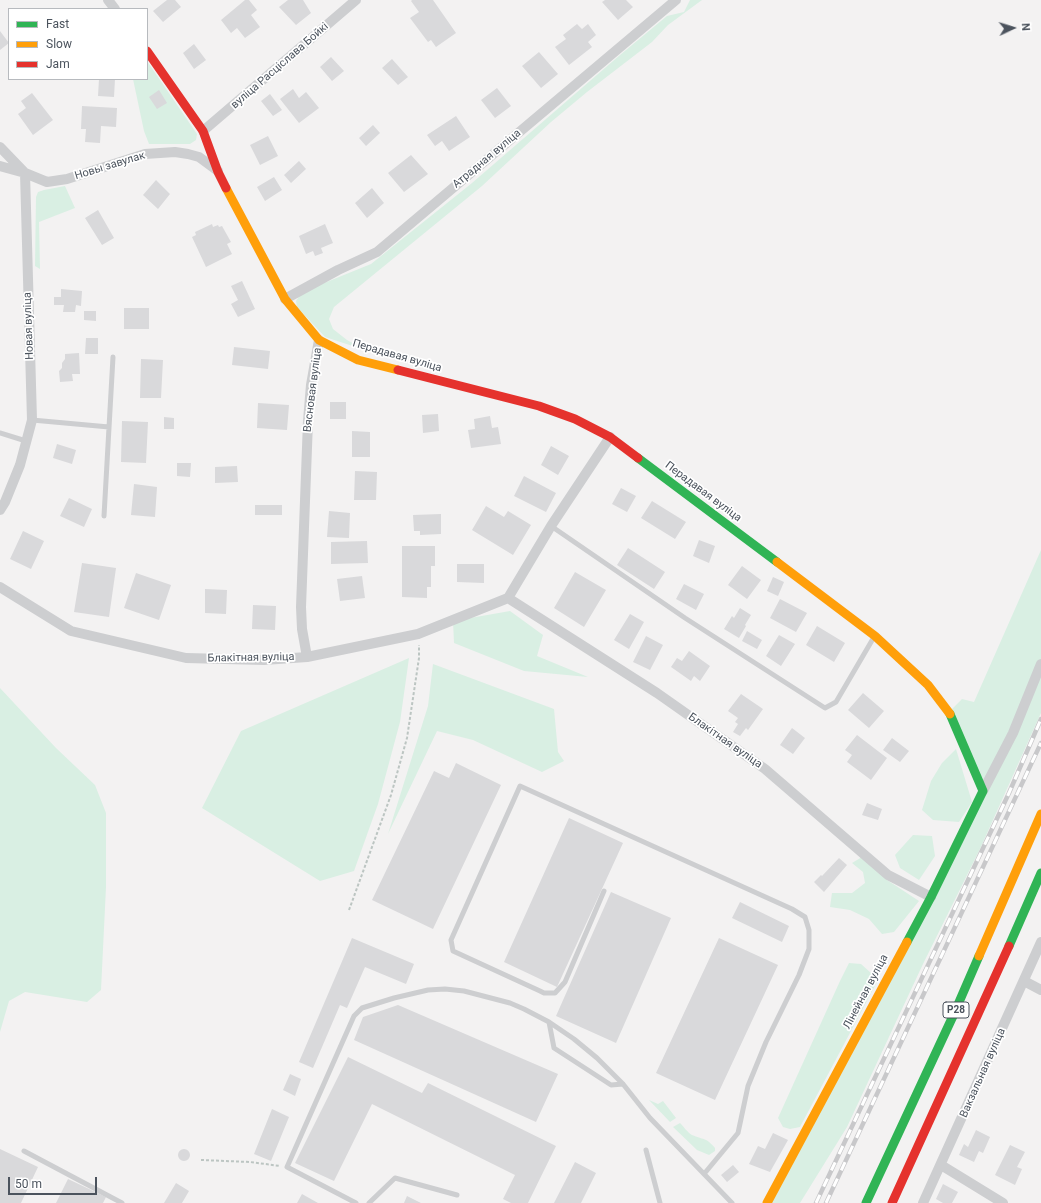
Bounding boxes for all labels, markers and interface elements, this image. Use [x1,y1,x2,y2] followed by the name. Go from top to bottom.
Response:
[8,8,148,80] legend
[993,8,1033,48] north arrow
[46,17,69,31] text: Fast
[229,20,331,112] street label: вуліца Расціслава Бойкі
[1019,23,1032,31] text: N
[46,37,72,51] text: Slow
[46,57,70,71] text: Jam
[450,127,524,191] street label: Атрадная вуліца
[73,149,147,183] street label: Новы завулак
[21,292,37,360] street label: Новая вуліца
[351,337,443,375] street label: Перадавая вуліца
[301,347,325,433] street label: Вясновая вуліца
[662,459,744,525] street label: Перадавая вуліца
[207,651,295,665] street label: Блакітная вуліца
[686,711,764,771] street label: Блакітная вуліца
[841,952,891,1032] street label: Лінейная вуліца
[943,1002,969,1018] road number: Р28
[957,1026,1009,1120] street label: Вакзальная вуліца
[10,1169,99,1195] scale bar
[15,1177,42,1191] text: 50 m

